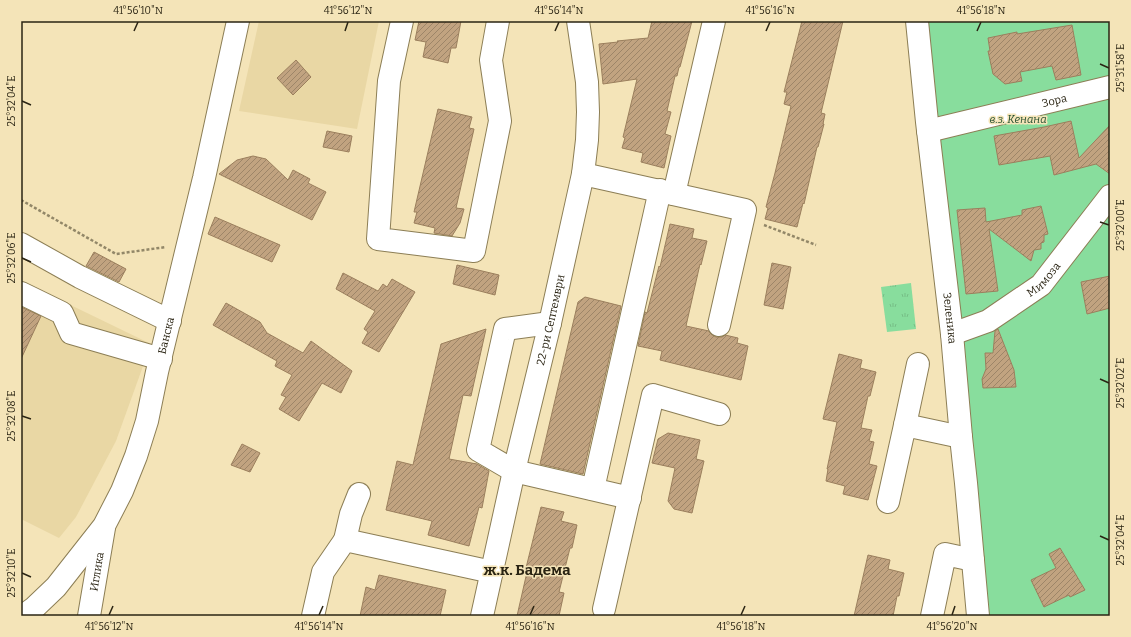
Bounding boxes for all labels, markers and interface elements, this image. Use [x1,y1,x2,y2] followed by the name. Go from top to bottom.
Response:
[113,5,163,17] text: 41°56'10"N
[324,5,372,17] text: 41°56'12"N
[534,5,584,17] text: 41°56'14"N
[745,5,795,17] text: 41°56'16"N
[956,5,1006,17] text: 41°56'18"N
[1115,44,1127,92] text: 25°31'58"E
[6,76,18,126] text: 25°32'04"E
[1041,92,1068,110] street label: Зора
[989,113,1047,126] park label: в.з. Кенана
[1115,199,1127,251] text: 25°32'00"E
[6,233,18,283] text: 25°32'06"E
[1024,260,1063,300] street label: Мимоза
[534,273,568,367] street label: 22-ри Септември
[940,292,959,344] street label: Зеленика
[156,316,177,355] street label: Банска
[1115,358,1127,408] text: 25°32'02"E
[6,391,18,441] text: 25°32'08"E
[1115,515,1127,565] text: 25°32'04"E
[6,548,18,598] text: 25°32'10"E
[87,551,107,592] street label: Иглика
[483,561,571,579] district label: ж.к. Бадема
[85,621,133,633] text: 41°56'12"N
[294,621,344,633] text: 41°56'14"N
[505,621,555,633] text: 41°56'16"N
[716,621,766,633] text: 41°56'18"N
[926,621,978,633] text: 41°56'20"N

